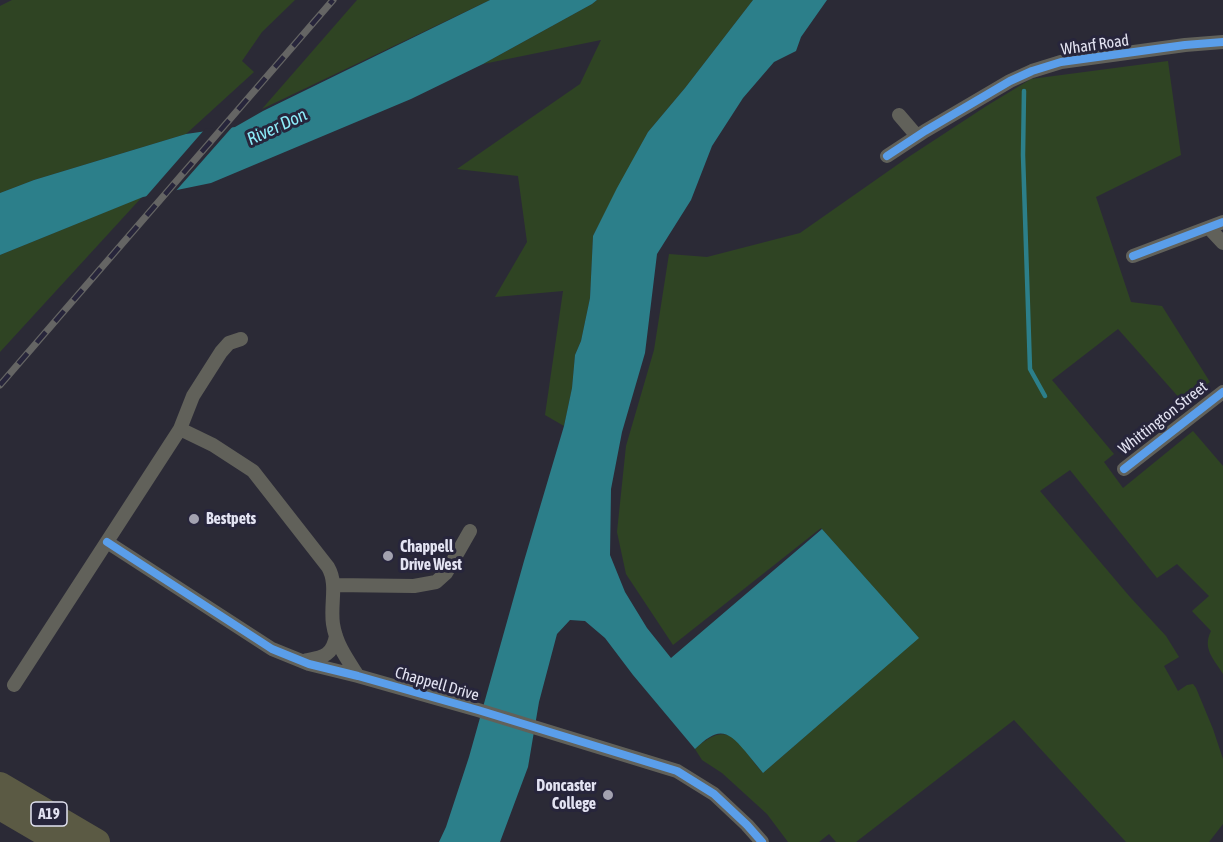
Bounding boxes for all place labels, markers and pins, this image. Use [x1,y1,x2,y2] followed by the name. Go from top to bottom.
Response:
[206,509,256,529] place label: Bestpets
[187,512,201,526] marker: Bestpets
[400,537,462,575] place label: Chappell Drive West
[381,549,395,563] marker: Chappell Drive West
[536,776,596,814] place label: Doncaster College
[601,788,615,802] marker: Doncaster College

